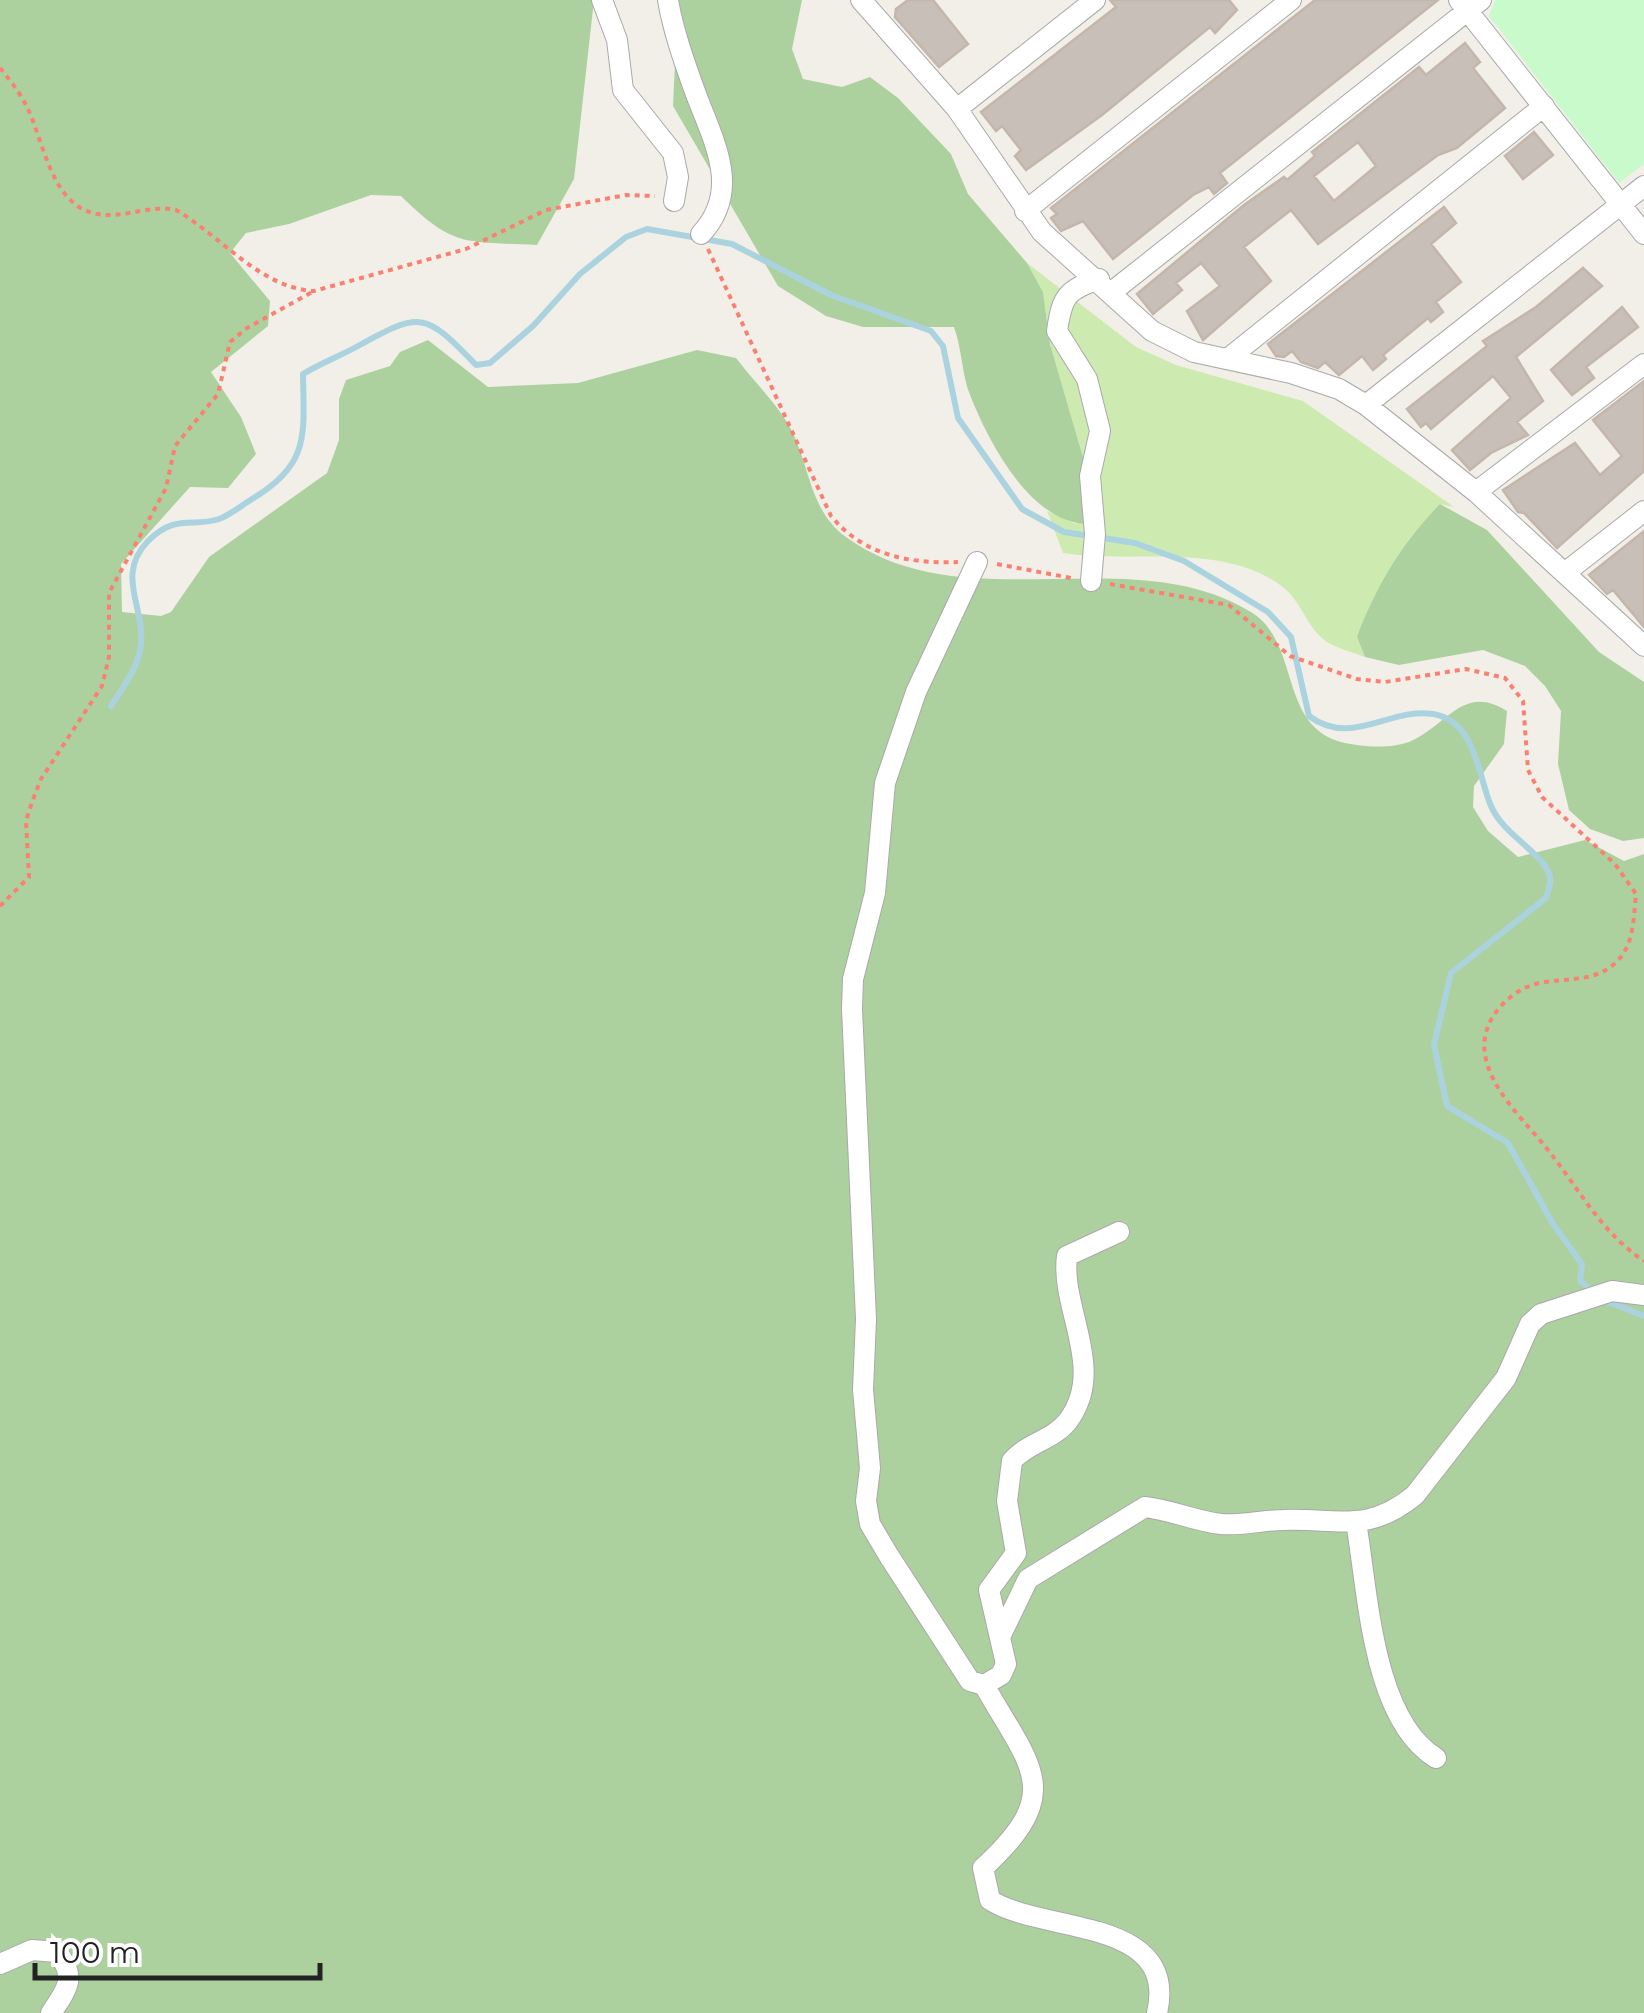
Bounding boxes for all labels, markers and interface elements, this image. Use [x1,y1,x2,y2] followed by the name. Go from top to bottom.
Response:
[35,1918,320,1980] scale bar
[50,1934,140,1971] text: 100 m

